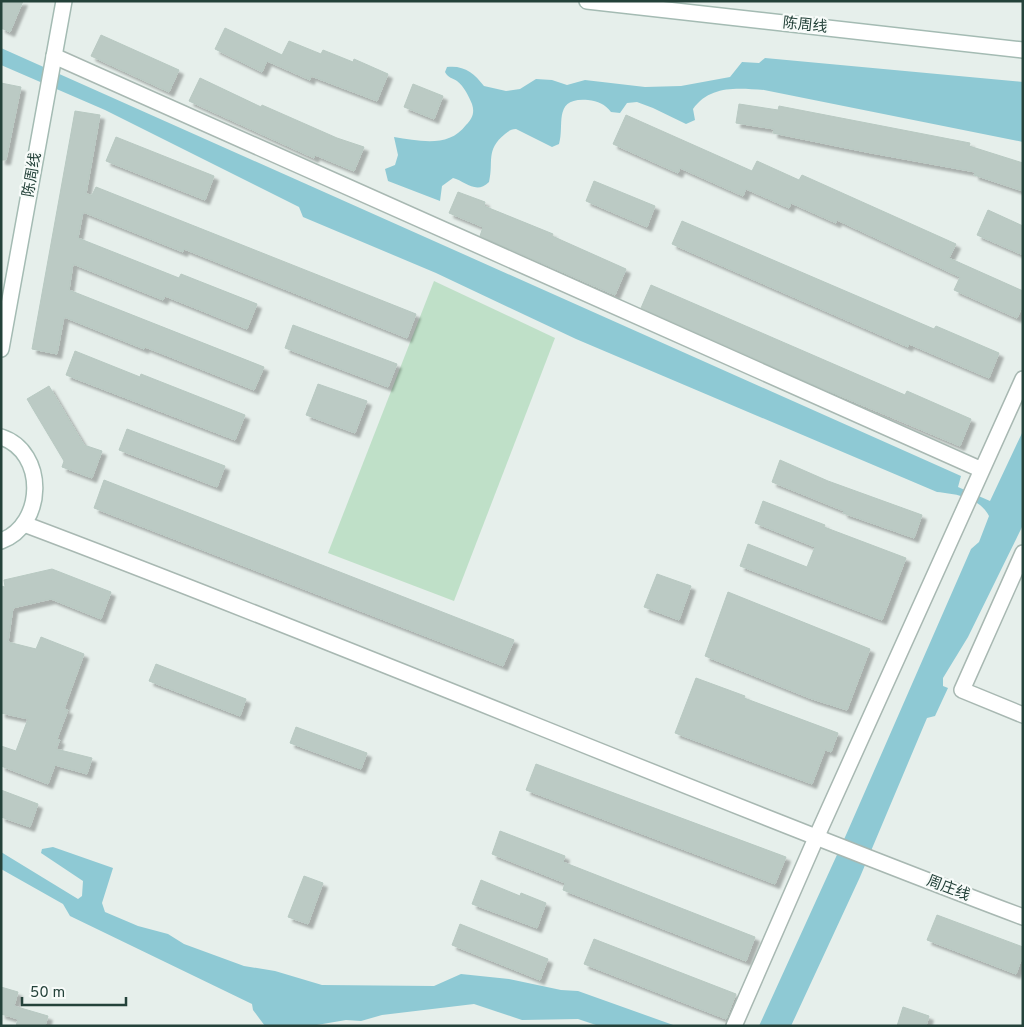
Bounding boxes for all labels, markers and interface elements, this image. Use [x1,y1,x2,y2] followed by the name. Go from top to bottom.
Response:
[782,14,828,38] street label: 陈周线
[20,151,46,199] street label: 陈周线
[924,872,972,906] street label: 周庄线
[22,974,126,1006] scale bar
[30,984,65,1003] text: 50 m

